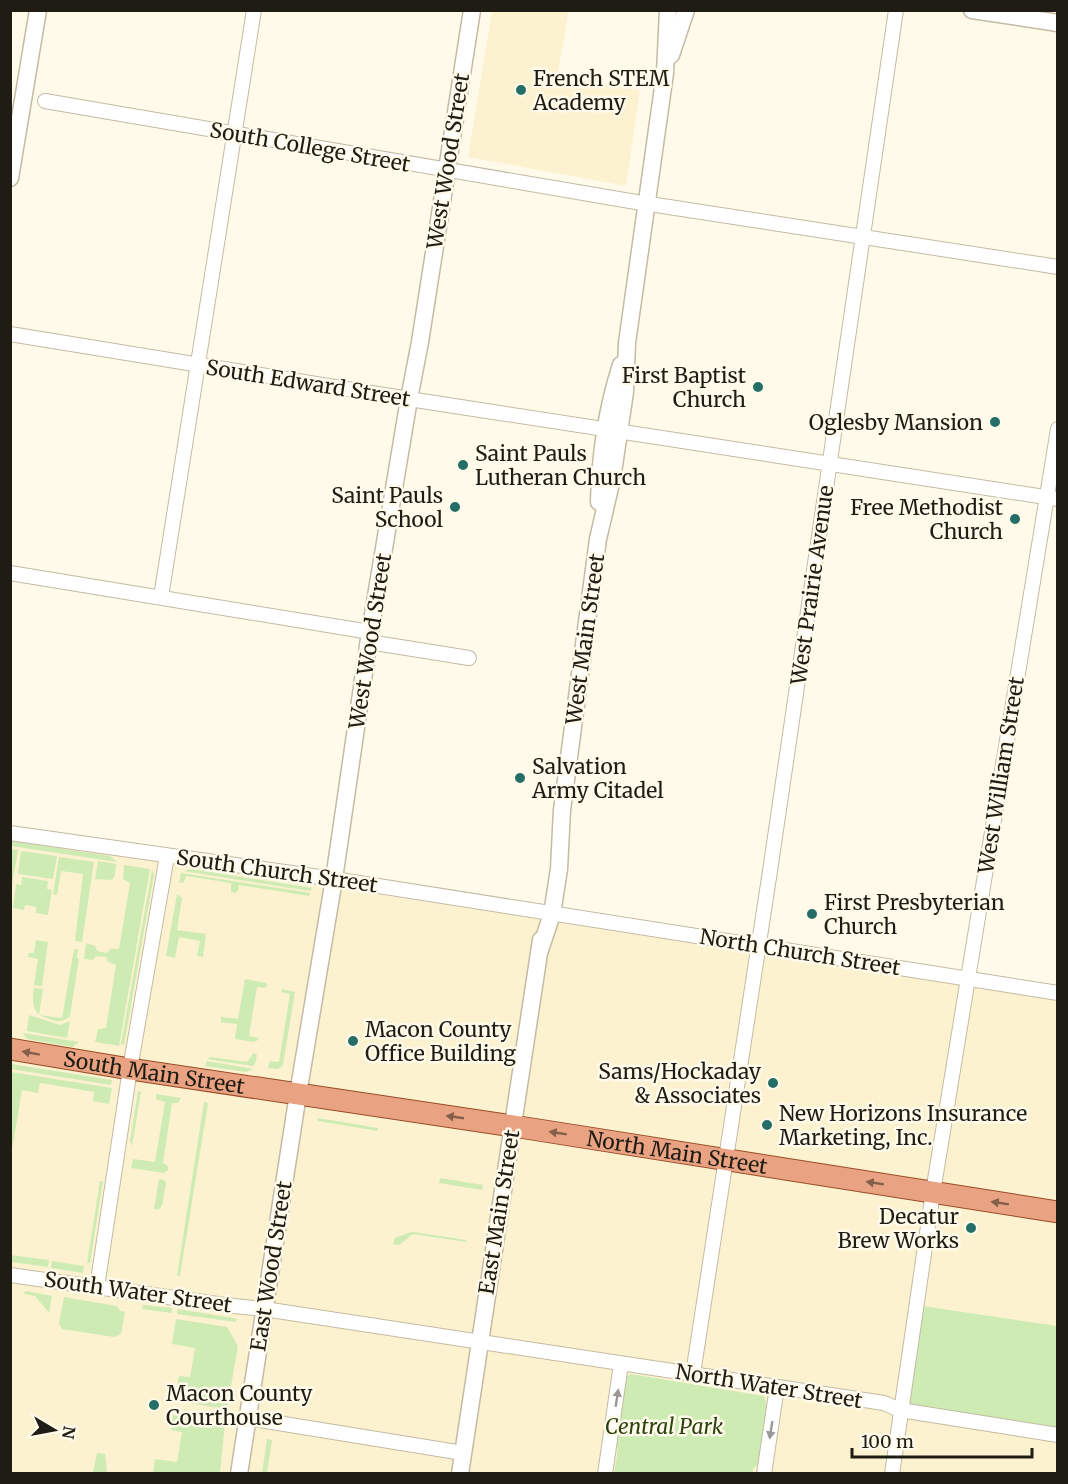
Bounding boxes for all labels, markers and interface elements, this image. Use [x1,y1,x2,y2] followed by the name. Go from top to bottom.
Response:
[532,65,670,116] place label: French STEM Academy
[421,71,475,252] street label: West Wood Street
[514,83,528,97] marker: French STEM Academy
[208,116,412,178] street label: South College Street
[204,354,412,412] street label: South Edward Street
[622,362,746,413] place label: First Baptist Church
[751,380,765,394] marker: First Baptist Church
[809,409,983,436] place label: Oglesby Mansion
[988,415,1002,429] marker: Oglesby Mansion
[475,440,646,491] place label: Saint Pauls Lutheran Church
[456,458,470,472] marker: Saint Pauls Lutheran Church
[331,482,443,533] place label: Saint Pauls School
[784,483,839,688] street label: West Prairie Avenue
[850,494,1003,545] place label: Free Methodist Church
[448,500,462,514] marker: Saint Pauls School
[1008,512,1022,526] marker: Free Methodist Church
[343,551,397,732] street label: West Wood Street
[559,552,610,727] street label: West Main Street
[972,675,1030,876] street label: West William Street
[531,753,664,804] place label: Salvation Army Citadel
[513,771,527,785] marker: Salvation Army Citadel
[175,844,379,898] street label: South Church Street
[824,889,1005,940] place label: First Presbyterian Church
[805,907,819,921] marker: First Presbyterian Church
[698,923,902,981] street label: North Church Street
[365,1016,516,1067] place label: Macon County Office Building
[346,1034,360,1048] marker: Macon County Office Building
[62,1045,246,1099] street label: South Main Street
[21,1048,40,1057] one-way arrow
[598,1058,762,1109] place label: Sams/Hockaday & Associates
[766,1076,780,1090] marker: Sams/Hockaday & Associates
[779,1100,1027,1151] place label: New Horizons Insurance Marketing, Inc.
[445,1112,464,1121] one-way arrow
[760,1118,774,1132] marker: New Horizons Insurance Marketing, Inc.
[585,1124,769,1179] street label: North Main Street
[473,1128,525,1296] street label: East Main Street
[548,1128,567,1137] one-way arrow
[866,1178,885,1187] one-way arrow
[244,1179,298,1353] street label: East Wood Street
[990,1198,1009,1207] one-way arrow
[838,1203,959,1254] place label: Decatur Brew Works
[964,1221,978,1235] marker: Decatur Brew Works
[42,1265,234,1319] street label: South Water Street
[674,1358,864,1414] street label: North Water Street
[166,1380,313,1431] place label: Macon County Courthouse
[612,1388,621,1407] one-way arrow
[147,1398,161,1412] marker: Macon County Courthouse
[24,1400,84,1460] north arrow
[605,1413,724,1440] park label: Central Park
[766,1421,775,1440] one-way arrow
[852,1421,1032,1459] scale bar
[58,1425,80,1441] text: N
[861,1430,914,1453] text: 100 m

